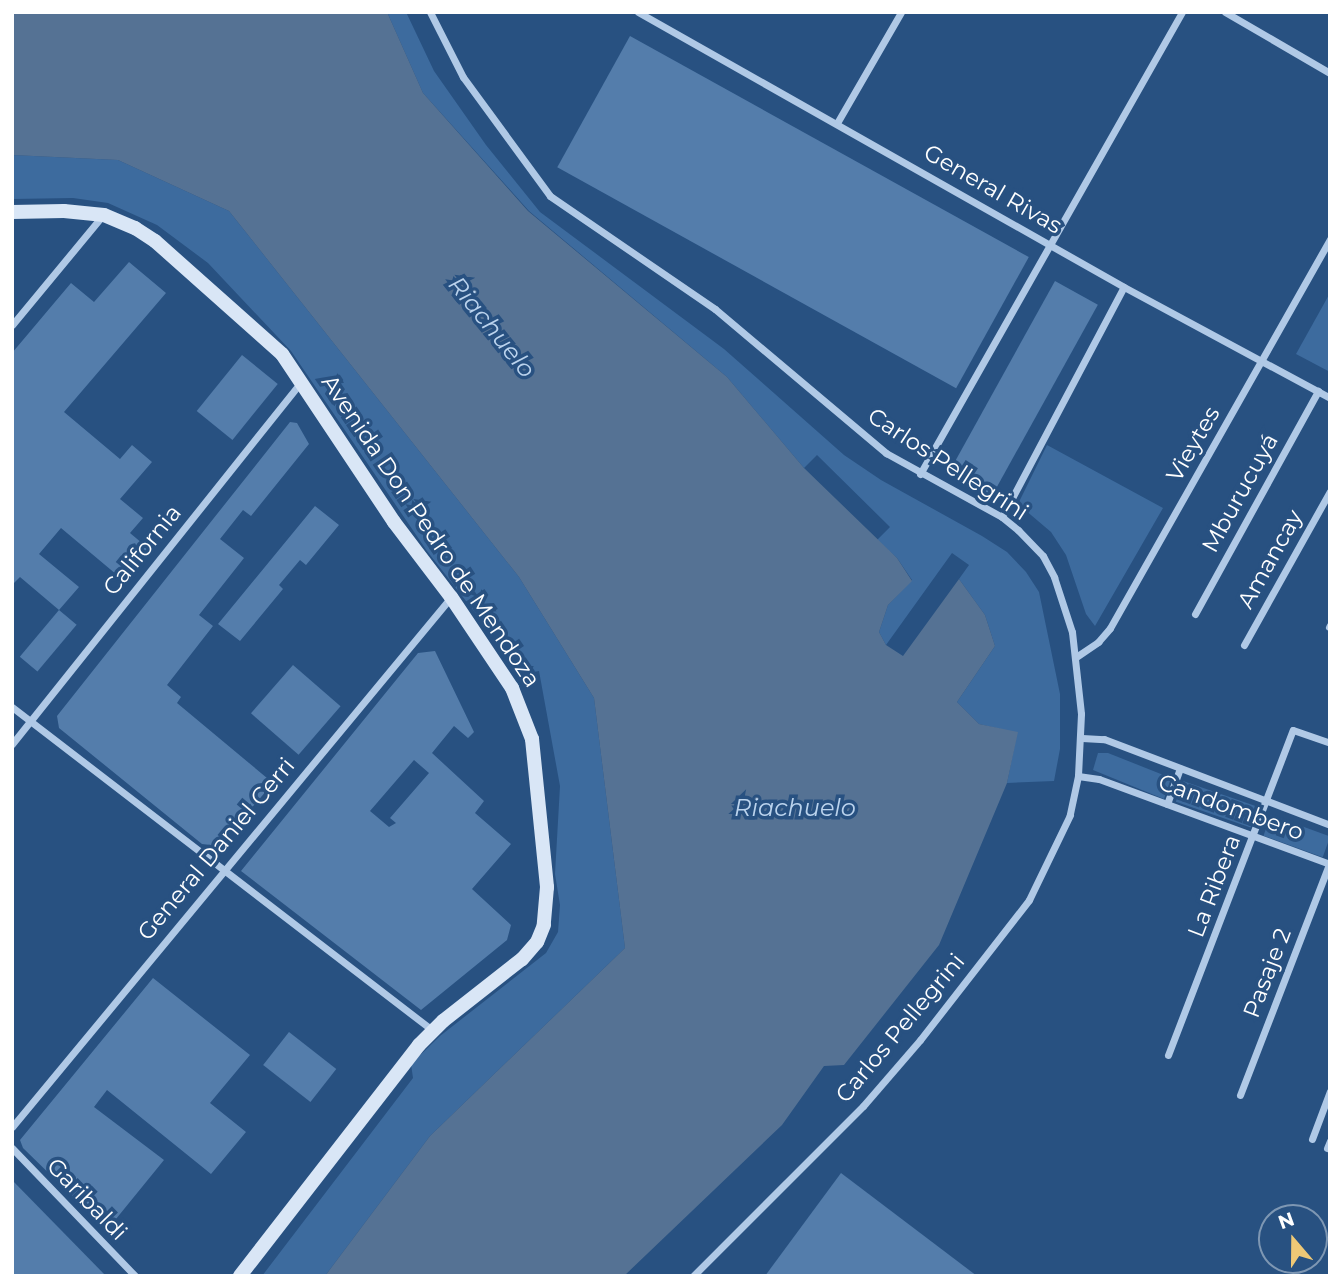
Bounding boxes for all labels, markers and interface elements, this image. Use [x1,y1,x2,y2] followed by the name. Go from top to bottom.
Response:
[919,138,1067,240] street label: General Rivas
[442,271,542,383] water label: Riachuelo
[316,370,546,692] street label: Avenida Don Pedro de Mendoza
[863,402,1033,526] street label: Carlos Pellegrini
[1160,402,1226,486] street label: Vieytes
[1196,429,1284,557] street label: Mburucuyá
[97,499,187,601] street label: California
[1232,505,1308,613] street label: Amancay
[132,752,300,946] street label: General Daniel Cerri
[1155,768,1307,846] street label: Candombero
[734,794,856,822] water label: Riachuelo
[1182,831,1246,941] street label: La Ribera
[1237,924,1297,1022] street label: Pasaje 2
[830,948,970,1108] street label: Carlos Pellegrini
[41,1152,133,1246] street label: Garibaldi
[1258,1204,1328,1274] north arrow
[1275,1207,1297,1234] text: N

